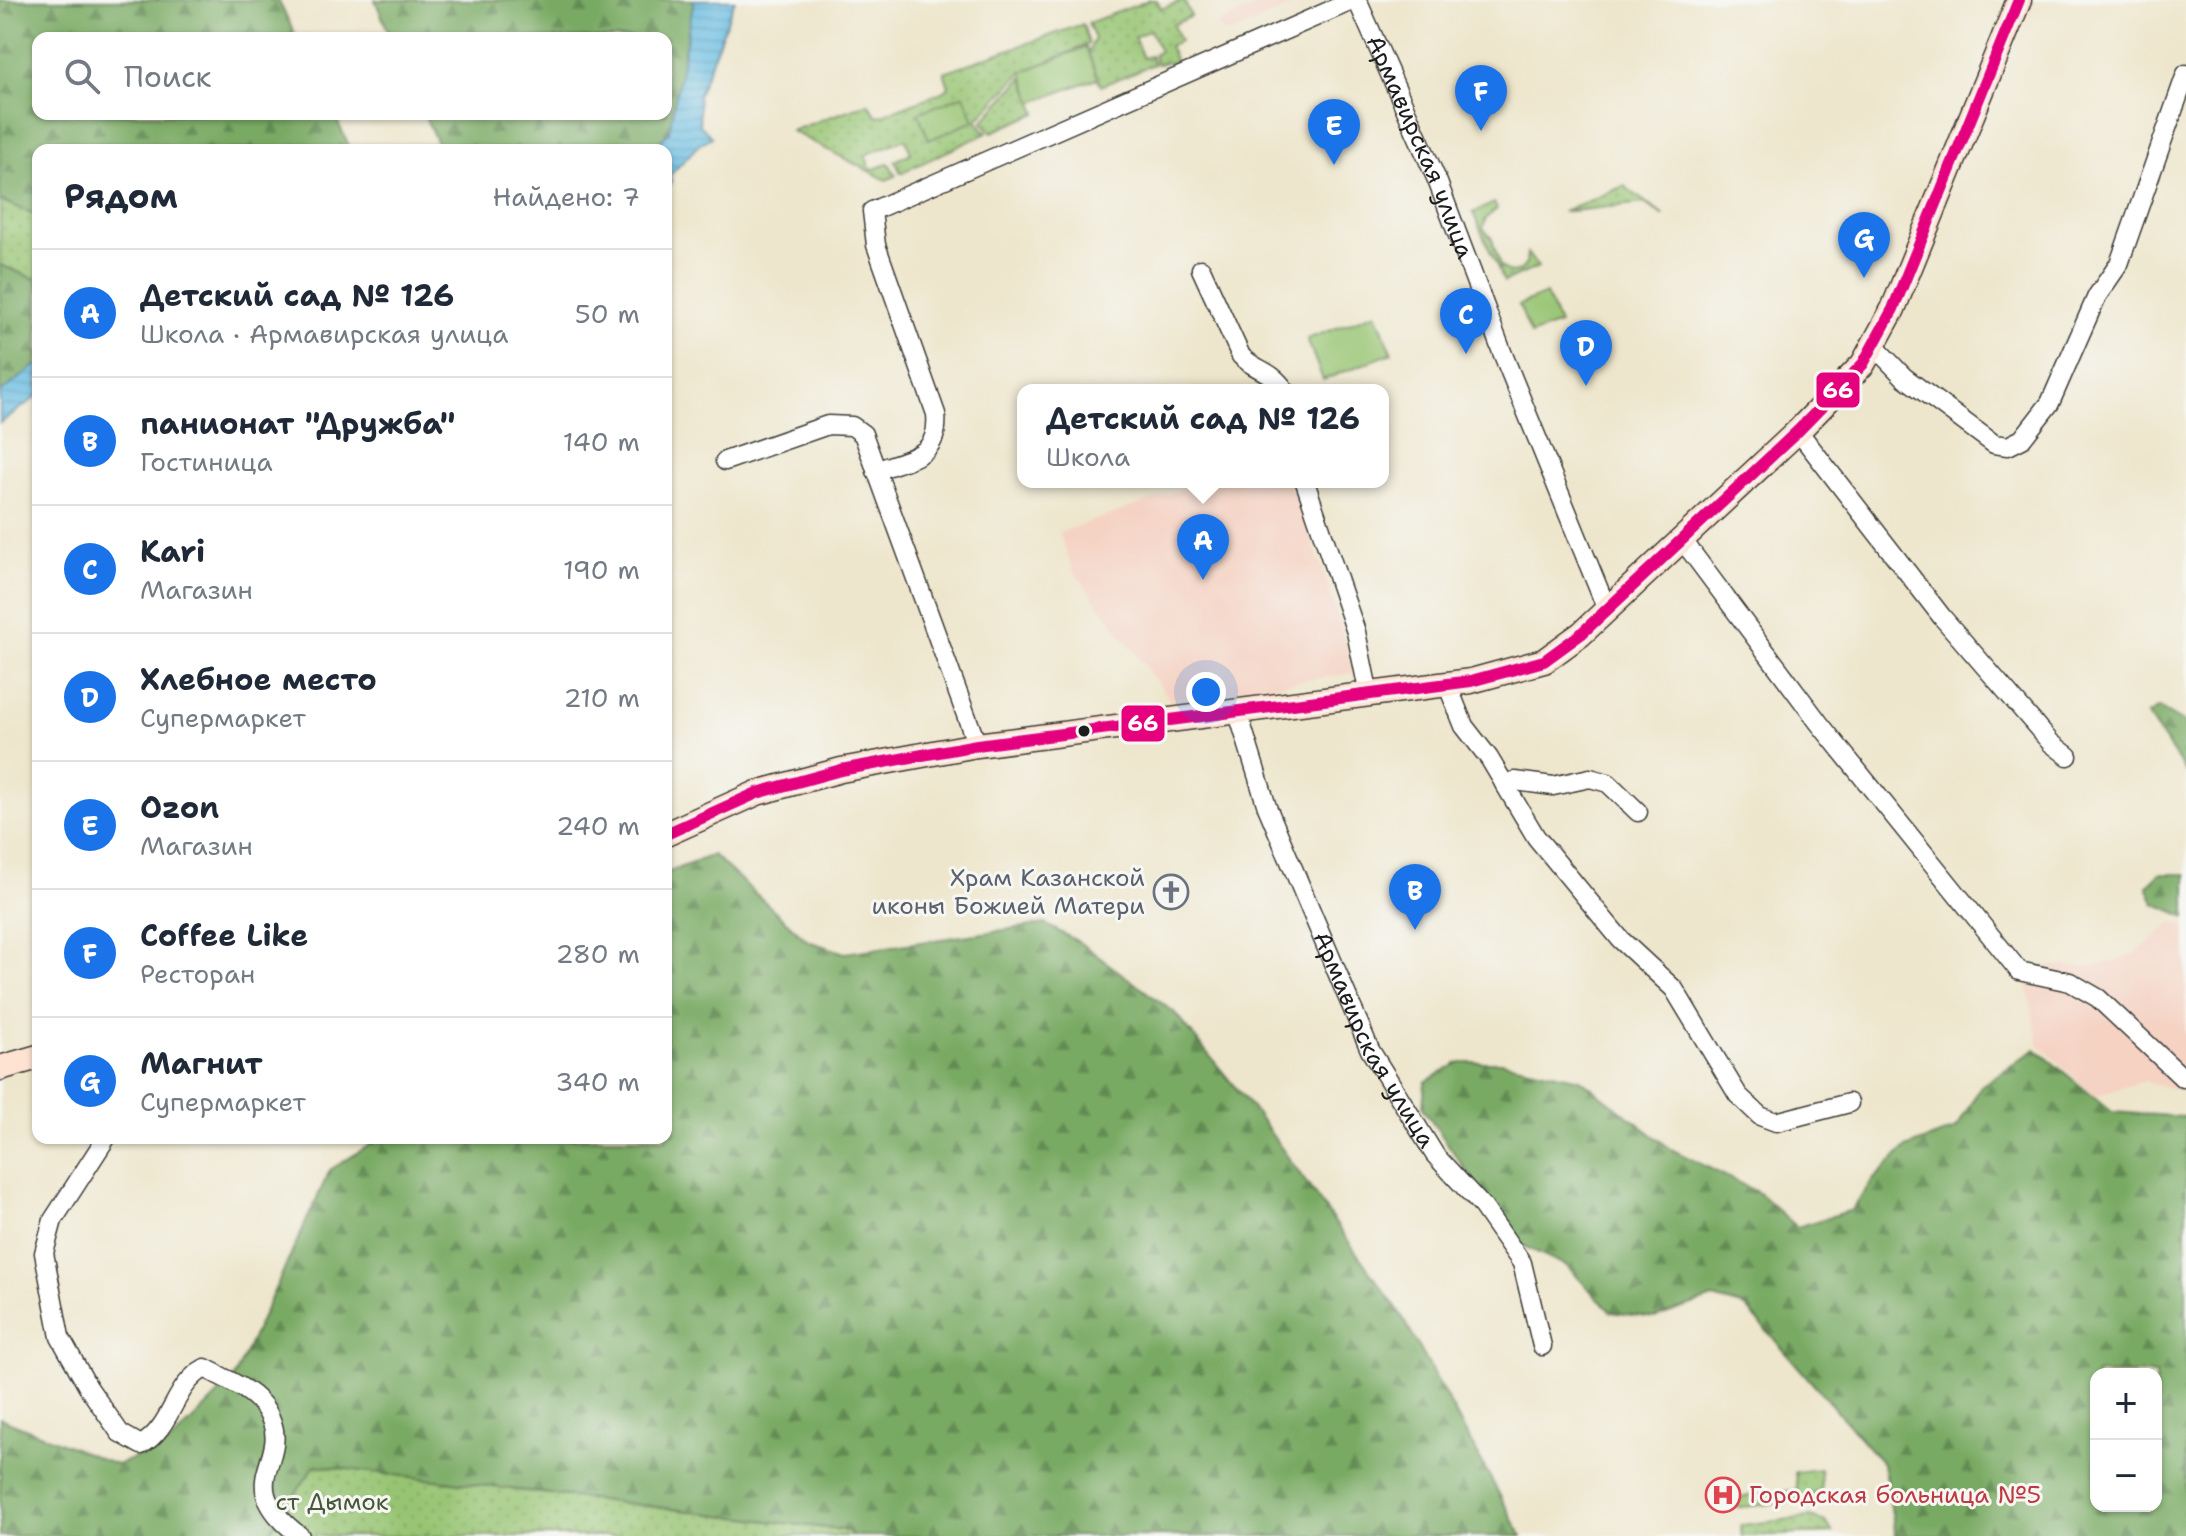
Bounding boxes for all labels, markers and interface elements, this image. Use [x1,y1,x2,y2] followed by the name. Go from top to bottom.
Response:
[1359,30,1481,263] street label: Армавирская улица
[32,32,672,120] search box
[60,54,104,98] icon: search
[124,56,212,97] text: Поиск
[1455,65,1507,131] pin: F
[1308,99,1360,165] pin: E
[64,173,178,219] text: Рядом
[493,179,640,214] text: Найдено: 7
[1838,212,1890,278] pin: G
[140,275,454,316] text: Детский сад № 126
[1440,288,1492,354] pin: C
[80,296,100,331] text: A
[575,296,640,331] text: 50 m
[140,316,508,351] text: Школа · Армавирская улица
[1560,320,1612,386] pin: D
[1815,371,1861,409] line badge: 66
[1823,376,1853,405] text: 66
[1017,384,1389,488] popup
[1046,398,1360,439] text: Детский сад № 126
[140,403,455,444] text: панионат "Дружба"
[82,424,98,459] text: B
[563,424,640,459] text: 140 m
[1046,439,1130,474] text: Школа
[140,444,273,479] text: Гостиница
[1177,514,1229,580] pin: A
[140,531,205,572] text: Kari
[82,552,98,587] text: C
[563,552,640,587] text: 190 m
[140,572,253,607] text: Магазин
[140,659,377,700] text: Хлебное место
[1186,672,1226,712] your location
[81,680,99,715] text: D
[563,680,640,715] text: 210 m
[140,700,306,735] text: Супермаркет
[1120,704,1166,743] line badge: 66
[1128,709,1158,738] text: 66
[1076,723,1092,739] unlabelled marker
[140,787,219,828] text: Ozon
[81,808,99,843] text: E
[556,808,640,843] text: 240 m
[140,828,253,863] text: Магазин
[871,862,1145,922] place label: Храм Казанской иконы Божией Матери
[1389,864,1441,930] pin: B
[1152,873,1190,911] church icon: Храм Казанской иконы Божией Матери
[140,915,308,956] text: Coffee Like
[1306,927,1443,1154] street label: Армавирская улица
[82,936,98,971] text: F
[555,936,640,971] text: 280 m
[140,956,255,991] text: Ресторан
[140,1043,263,1084] text: Магнит
[80,1064,100,1099] text: G
[555,1064,640,1099] text: 340 m
[140,1084,306,1119] text: Супермаркет
[2090,1368,2162,1512] map controls
[2090,1368,2162,1440] button: +
[2090,1440,2162,1512] button: −
[1704,1476,1742,1514] hospital icon: Городская больница №5
[1749,1479,2041,1511] place label: Городская больница №5
[275,1486,389,1518] park label: ст Дымок

